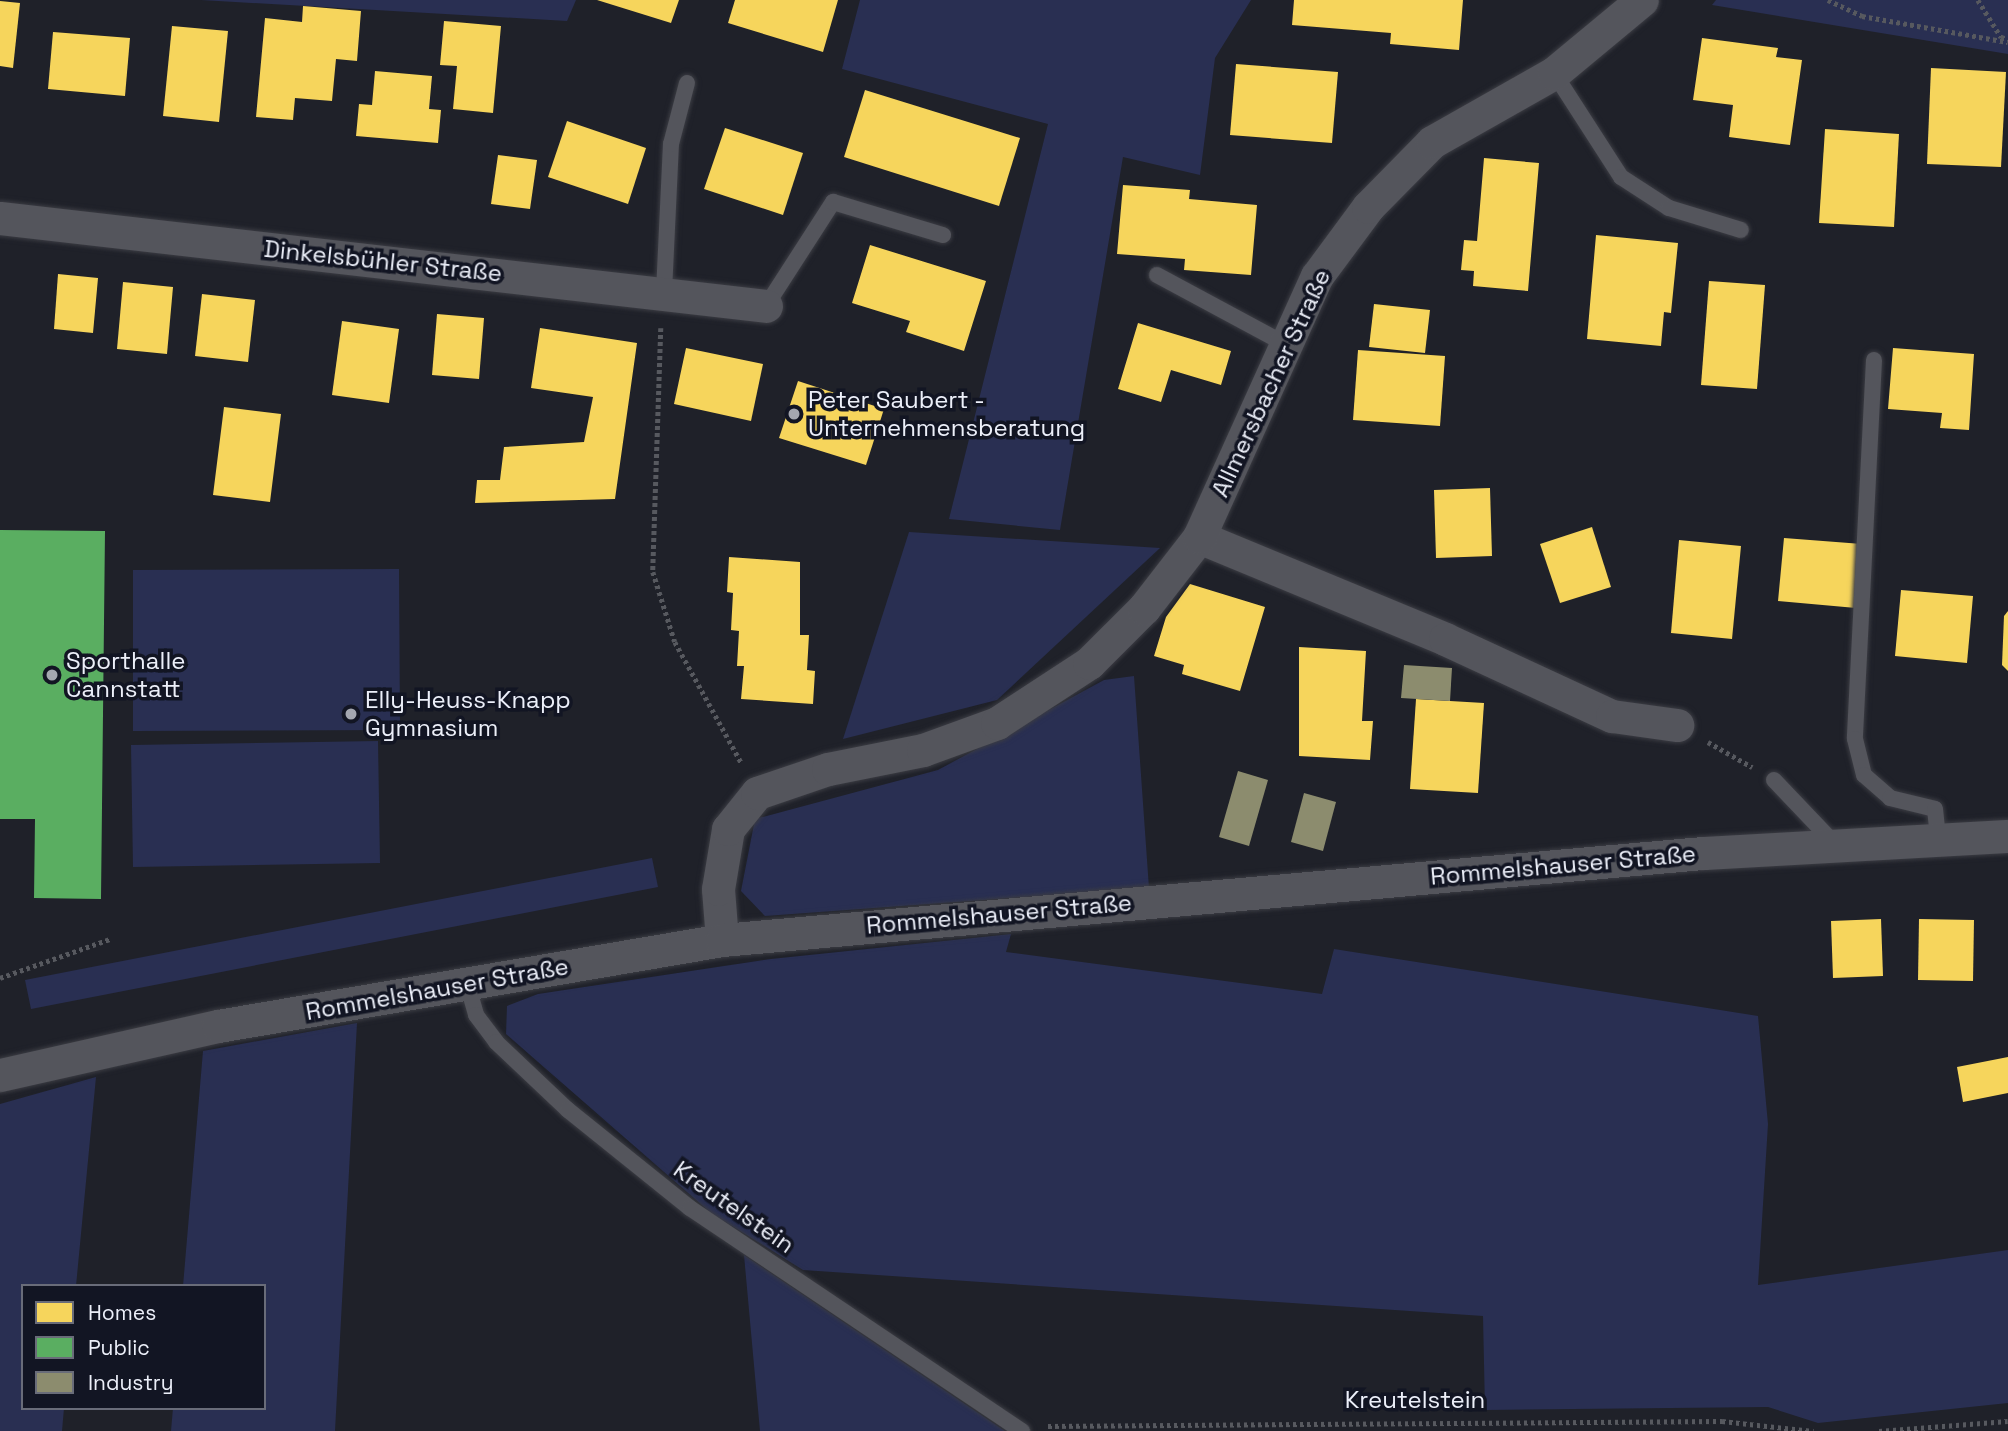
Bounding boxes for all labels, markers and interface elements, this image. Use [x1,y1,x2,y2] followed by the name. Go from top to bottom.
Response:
[263,234,503,288] street label: Dinkelsbühler Straße
[1206,264,1336,502] street label: Allmersbacher Straße
[808,386,1085,442] place label: Peter Saubert - Unternehmensberatung
[786,406,802,422] marker: Peter Saubert - Unternehmensberatung
[66,647,186,703] place label: Sporthalle Cannstatt
[44,667,60,683] marker: Sporthalle Cannstatt
[365,686,571,742] place label: Elly-Heuss-Knapp Gymnasium
[343,706,359,722] marker: Elly-Heuss-Knapp Gymnasium
[1429,839,1697,891] street label: Rommelshauser Straße
[865,888,1133,940] street label: Rommelshauser Straße
[303,952,571,1026] street label: Rommelshauser Straße
[668,1155,800,1259] street label: Kreutelstein
[21,1284,266,1410] legend
[88,1299,156,1326] text: Homes
[88,1334,150,1361] text: Public
[88,1369,174,1396] text: Industry
[1345,1386,1485,1414] street label: Kreutelstein

